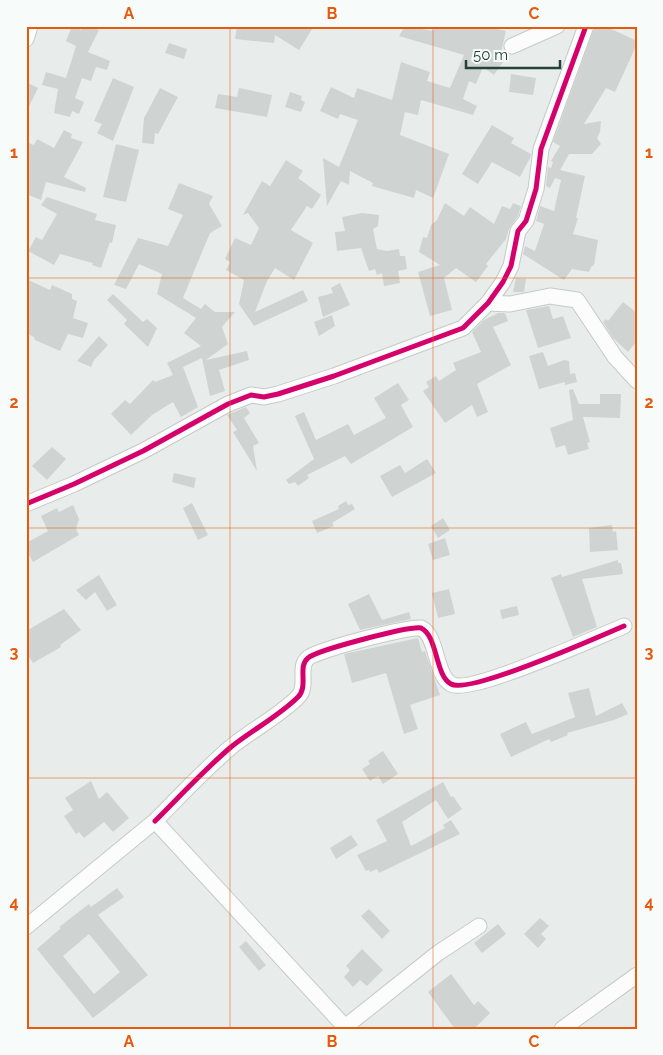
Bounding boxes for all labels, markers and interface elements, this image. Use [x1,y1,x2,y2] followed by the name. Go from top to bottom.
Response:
[124,4,135,23] text: A
[327,4,338,23] text: B
[529,4,540,23] text: C
[466,38,559,70] scale bar
[473,46,508,64] text: 50 m
[10,143,18,162] text: 1
[645,143,653,162] text: 1
[9,393,19,412] text: 2
[644,393,654,412] text: 2
[10,643,19,662] text: 3
[645,643,654,662] text: 3
[9,893,19,912] text: 4
[644,893,654,912] text: 4
[124,1032,135,1051] text: A
[327,1032,338,1051] text: B
[529,1032,540,1051] text: C

